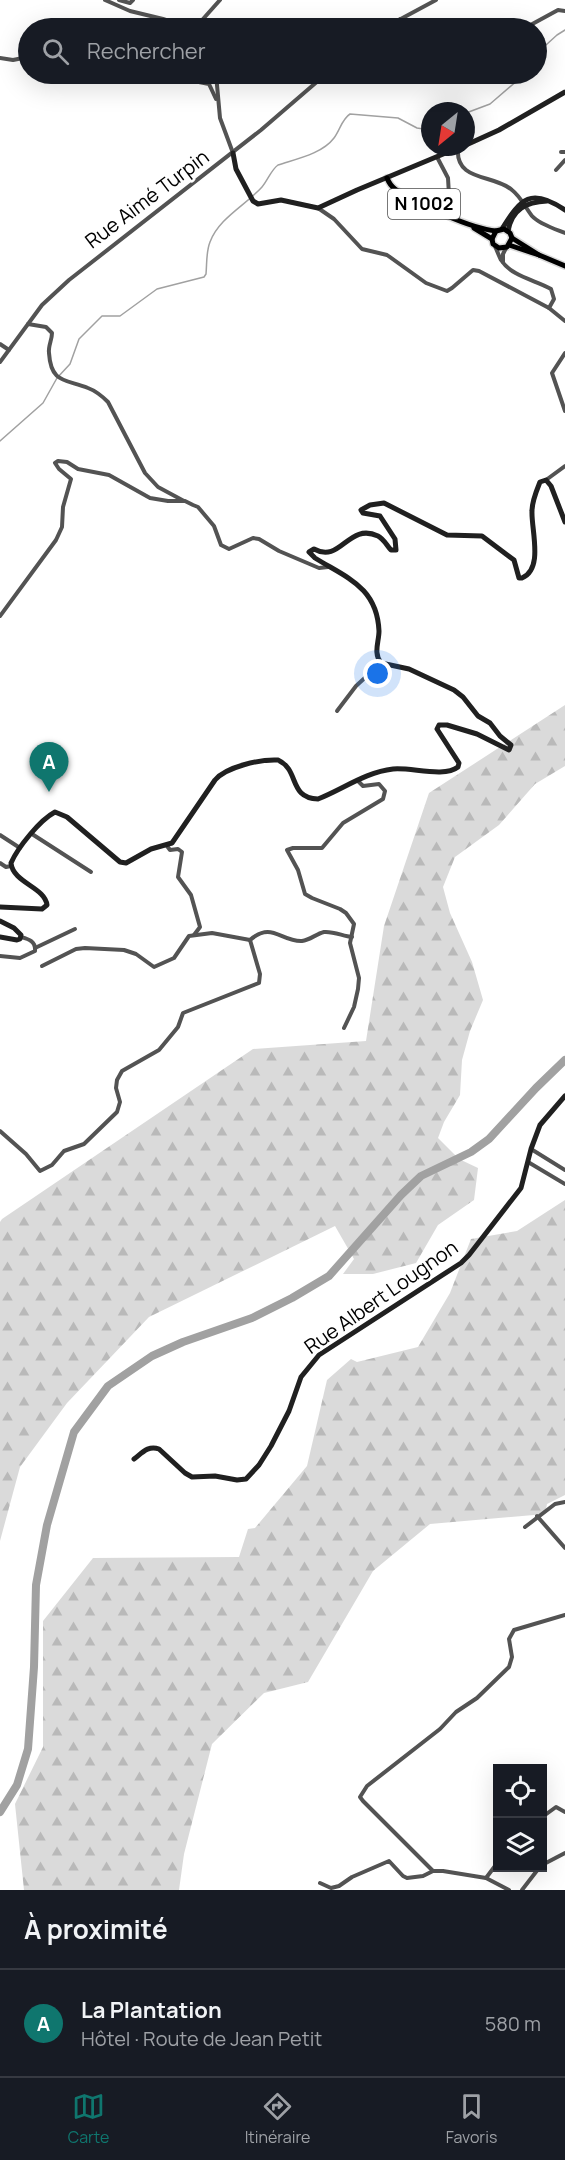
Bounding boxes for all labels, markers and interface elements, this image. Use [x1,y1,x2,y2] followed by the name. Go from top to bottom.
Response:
[18,18,547,84] search box
[39,35,72,68] icon: search
[87,36,206,66] text: Rechercher
[421,102,475,156] north arrow
[79,143,214,254] street label: Rue Aimé Turpin
[388,189,460,219] road number: N 1002
[363,659,392,688] your location
[29,742,68,792] pin: A
[299,1233,463,1360] street label: Rue Albert Lougnon
[493,1764,547,1872] map controls
[493,1764,547,1818] button: locate
[493,1818,547,1872] button: layers
[24,1911,168,1947] text: À proximité
[81,1995,222,2025] text: La Plantation
[37,2010,50,2037] text: A
[485,2010,541,2037] text: 580 m
[81,2025,322,2052] text: Hôtel · Route de Jean Petit
[68,2090,109,2148] tab: Carte
[245,2090,310,2148] tab: Itinéraire
[446,2090,497,2148] tab: Favoris

